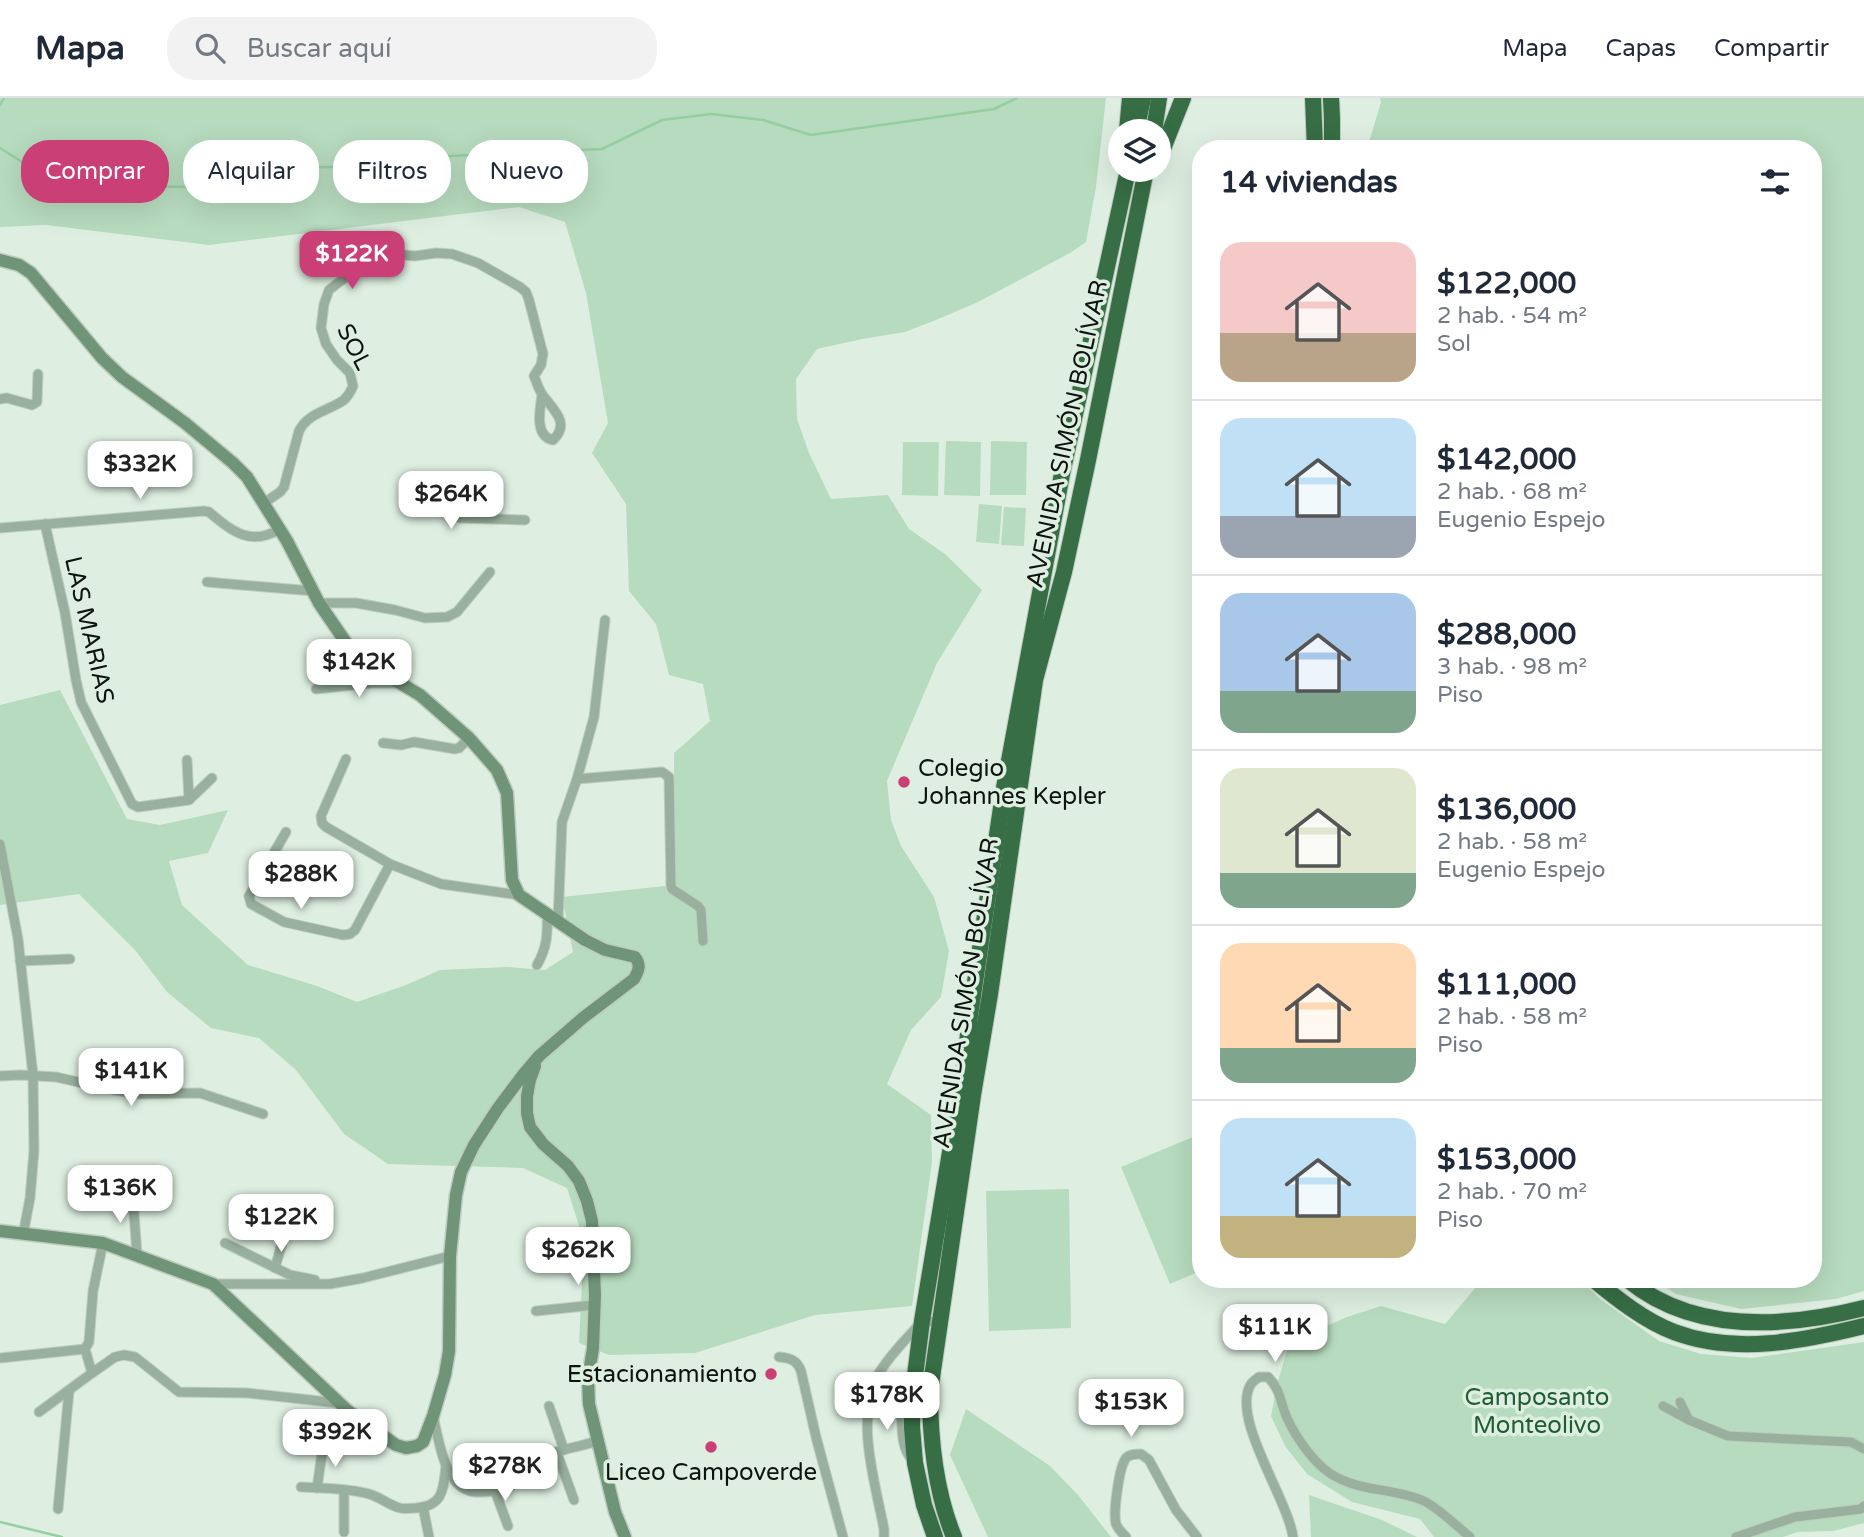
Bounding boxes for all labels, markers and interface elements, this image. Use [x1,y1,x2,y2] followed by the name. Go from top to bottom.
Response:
[167,17,657,80] search box
[35,29,125,68] text: Mapa
[191,29,229,67] icon: search
[247,33,391,64] text: Buscar aquí
[1502,34,1568,63] text: Mapa
[1606,34,1676,63] text: Capas
[1714,34,1829,63] text: Compartir
[1108,119,1171,182] map controls
[1108,119,1171,182] button: layers
[21,140,169,203] chip: Comprar
[183,140,319,203] chip: Alquilar
[333,140,451,203] chip: Filtros
[465,140,588,203] chip: Nuevo
[1756,163,1794,201] icon: filters
[1220,164,1398,201] text: 14 viviendas
[303,232,401,291] pin: $122K
[316,240,388,268] text: $122K
[1437,265,1576,302] text: $122,000
[1276,270,1360,354] icon: home
[1019,277,1114,591] street label: AVENIDA SIMÓN BOLÍVAR
[1437,302,1587,330] text: 2 hab. · 54 m²
[330,319,378,375] street label: SOL
[1437,330,1471,358] text: Sol
[1437,441,1576,478] text: $142,000
[91,442,189,501] pin: $332K
[1276,446,1360,530] icon: home
[104,450,176,478] text: $332K
[402,472,500,531] pin: $264K
[1437,478,1587,506] text: 2 hab. · 68 m²
[415,480,487,508] text: $264K
[1437,506,1606,534] text: Eugenio Espejo
[58,554,120,706] street label: LAS MARIAS
[1437,616,1576,653] text: $288,000
[1276,621,1360,705] icon: home
[310,640,408,699] pin: $142K
[323,648,395,676] text: $142K
[1437,653,1587,681] text: 3 hab. · 98 m²
[1437,681,1483,709] text: Piso
[918,754,1107,811] place label: Colegio Johannes Kepler
[896,774,912,790] marker: Colegio Johannes Kepler
[1437,791,1576,828] text: $136,000
[1276,796,1360,880] icon: home
[1437,828,1587,856] text: 2 hab. · 58 m²
[926,836,1005,1150] street label: AVENIDA SIMÓN BOLÍVAR
[252,852,350,911] pin: $288K
[1437,856,1606,884] text: Eugenio Espejo
[265,860,337,888] text: $288K
[1437,966,1576,1003] text: $111,000
[1276,971,1360,1055] icon: home
[1437,1003,1587,1031] text: 2 hab. · 58 m²
[1437,1031,1483,1059] text: Piso
[82,1048,180,1108] pin: $141K
[95,1057,167,1085] text: $141K
[1437,1141,1576,1178] text: $153,000
[1276,1146,1360,1230] icon: home
[71,1166,169,1225] pin: $136K
[84,1174,156,1202] text: $136K
[1437,1178,1587,1206] text: 2 hab. · 70 m²
[232,1194,330,1254] pin: $122K
[245,1203,317,1231] text: $122K
[1437,1206,1483,1234] text: Piso
[529,1228,627,1287] pin: $262K
[542,1236,614,1264] text: $262K
[1226,1304,1324,1364] pin: $111K
[1239,1313,1311,1341] text: $111K
[567,1360,757,1389] place label: Estacionamiento
[763,1366,779,1382] marker: Estacionamiento
[838,1372,936,1432] pin: $178K
[1082,1380,1180,1439] pin: $153K
[851,1381,923,1409] text: $178K
[1465,1383,1609,1440] park label: Camposanto Monteolivo
[1095,1388,1167,1416] text: $153K
[286,1410,384,1469] pin: $392K
[299,1418,371,1446] text: $392K
[703,1439,719,1455] marker: Liceo Campoverde
[456,1444,554,1503] pin: $278K
[469,1452,541,1480] text: $278K
[605,1458,817,1487] place label: Liceo Campoverde

